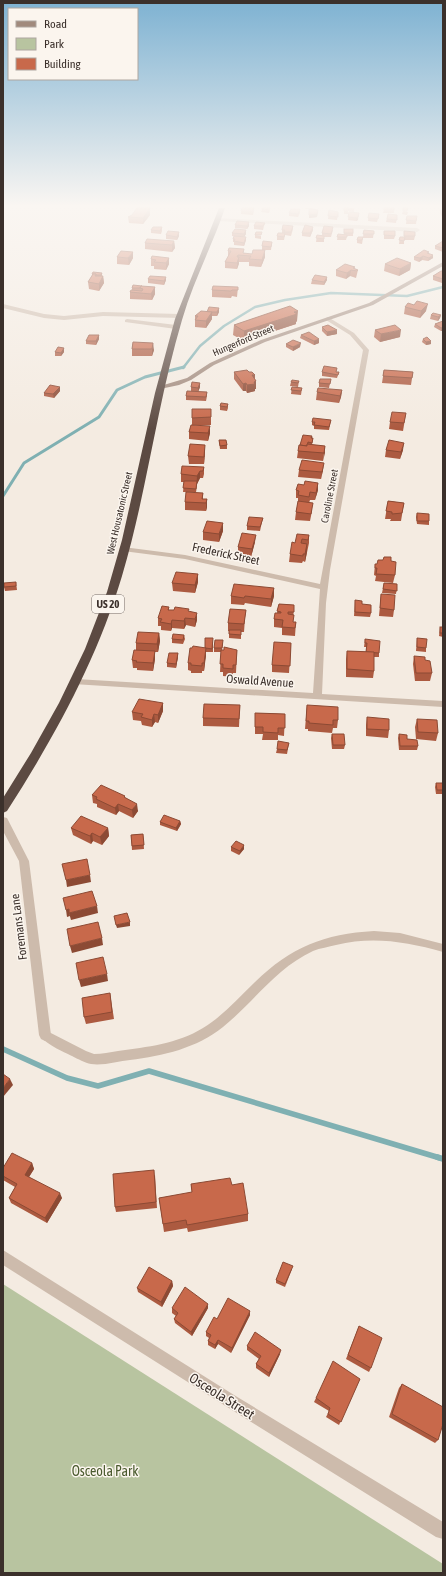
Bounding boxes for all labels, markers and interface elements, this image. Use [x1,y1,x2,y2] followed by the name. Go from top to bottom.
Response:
[8,8,138,80] legend
[44,17,67,31] text: Road
[44,37,65,51] text: Park
[44,57,82,71] text: Building
[211,323,276,358] street label: Hungerford Street
[319,468,340,524] street label: Caroline Street
[105,471,134,555] street label: West Housatonic Street
[191,540,262,568] street label: Frederick Street
[92,595,124,613] road number: US 20
[226,672,294,690] street label: Oswald Avenue
[8,893,30,961] street label: Foremans Lane
[186,1370,258,1422] street label: Osceola Street
[72,1463,138,1479] park label: Osceola Park

